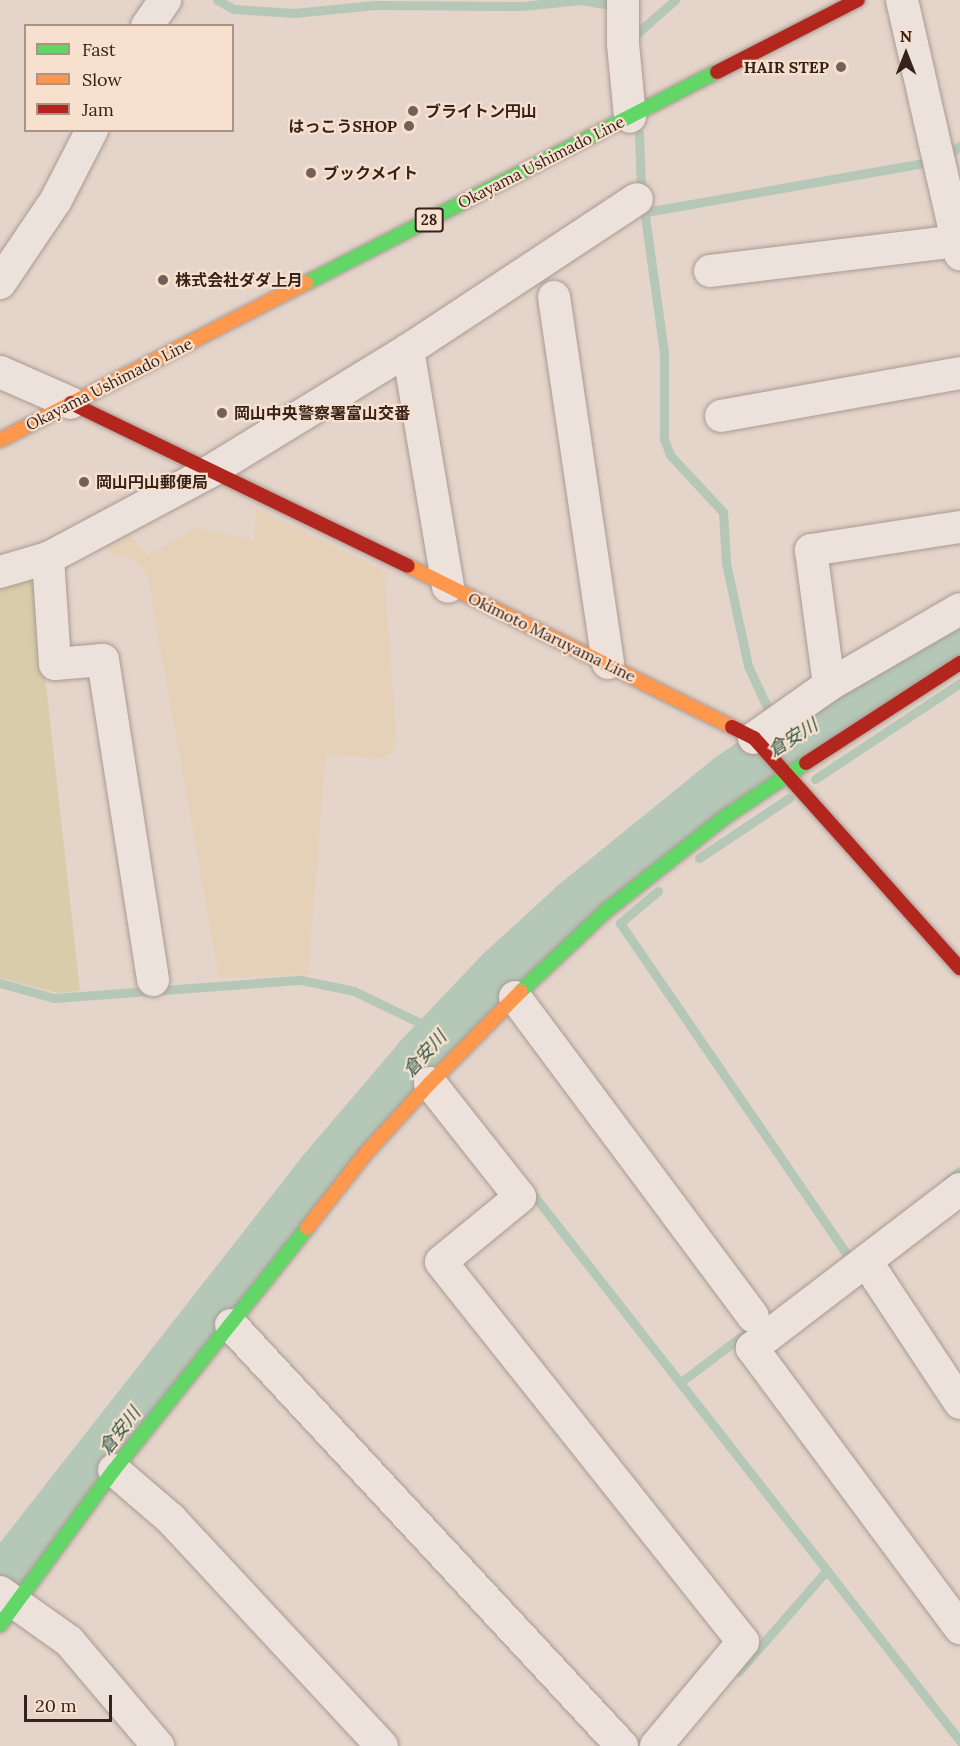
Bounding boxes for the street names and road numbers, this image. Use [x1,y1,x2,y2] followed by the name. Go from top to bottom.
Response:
[455,112,627,212] street label: Okayama Ushimado Line
[414,208,444,232] road number: 28
[23,334,195,434] street label: Okayama Ushimado Line
[465,588,639,686] street label: Okimoto Maruyama Line

